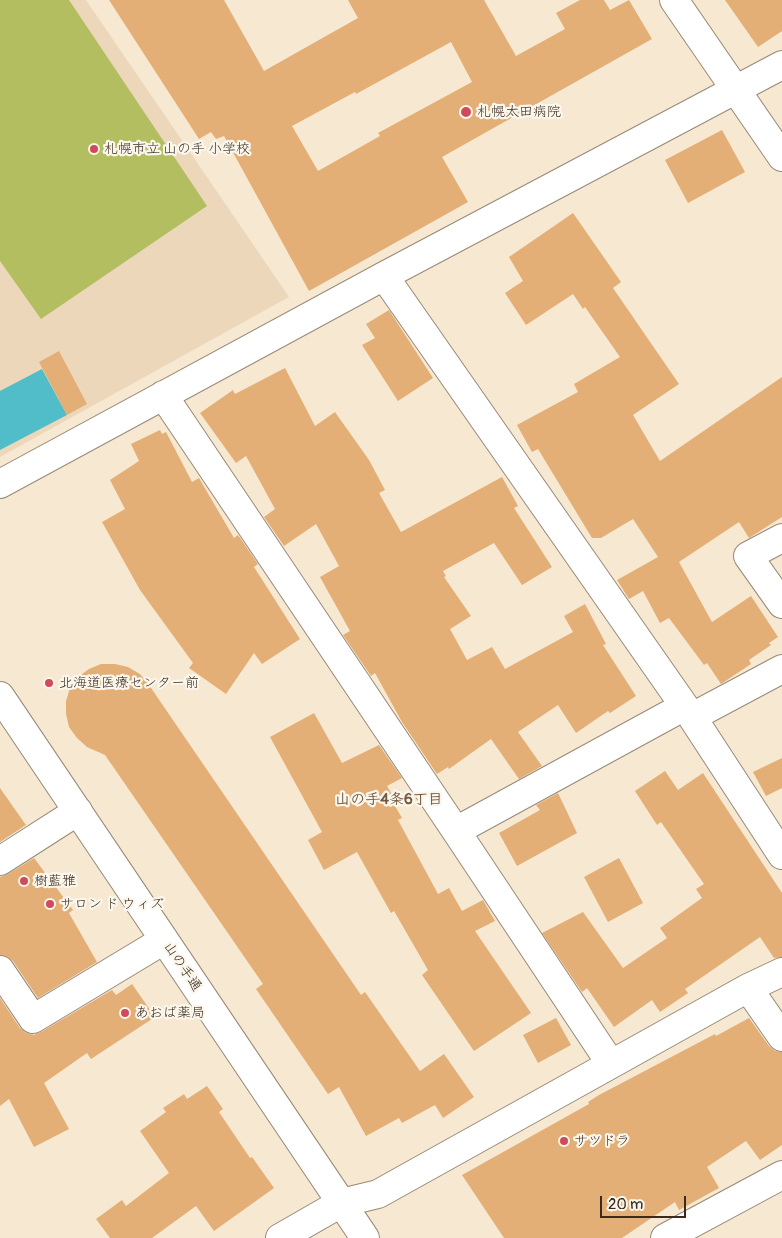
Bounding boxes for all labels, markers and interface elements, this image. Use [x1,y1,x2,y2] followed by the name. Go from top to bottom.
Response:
[477,104,561,120] place label: 札幌太田病院
[459,105,473,119] marker: 札幌太田病院
[104,141,250,157] place label: 札幌市立 山の手 小学校
[88,143,100,155] marker: 札幌市立 山の手 小学校
[59,675,199,691] place label: 北海道医療センター前
[43,677,55,689] marker: 北海道医療センター前
[335,791,443,809] district label: 山の手4条6丁目
[34,873,76,889] place label: 樹藍雅
[18,875,30,887] marker: 樹藍雅
[60,896,164,912] place label: サロン ド ウィズ
[44,898,56,910] marker: サロン ド ウィズ
[159,939,205,995] street label: 山の手通
[135,1005,205,1021] place label: あおば薬局
[119,1007,131,1019] marker: あおば薬局
[574,1133,630,1149] place label: サツドラ
[558,1135,570,1147] marker: サツドラ
[602,1186,688,1218] scale bar
[608,1195,643,1214] text: 20 m

